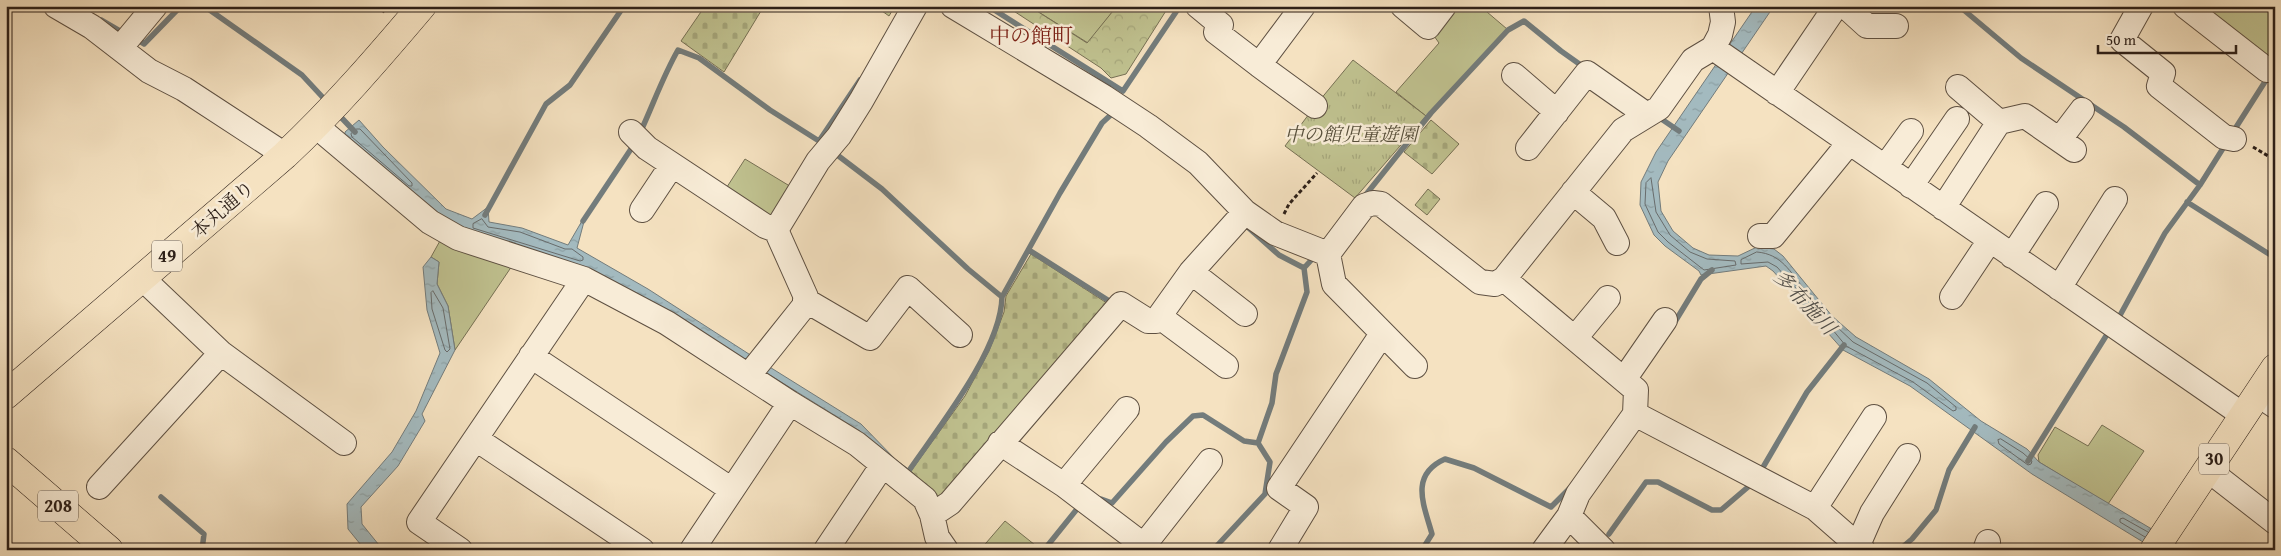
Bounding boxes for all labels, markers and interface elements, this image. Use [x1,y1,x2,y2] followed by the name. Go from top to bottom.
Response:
[989,20,1073,51] district label: 中の館町
[2098,22,2236,54] scale bar
[2106,29,2137,50] text: 50 m
[1284,120,1420,148] park label: 中の館児童遊園
[184,173,260,245] street label: 本丸通り
[152,240,182,272] road number: 49
[1767,263,1845,342] water label: 多布施川
[2199,444,2229,474] road number: 30
[38,491,78,522] road number: 208

